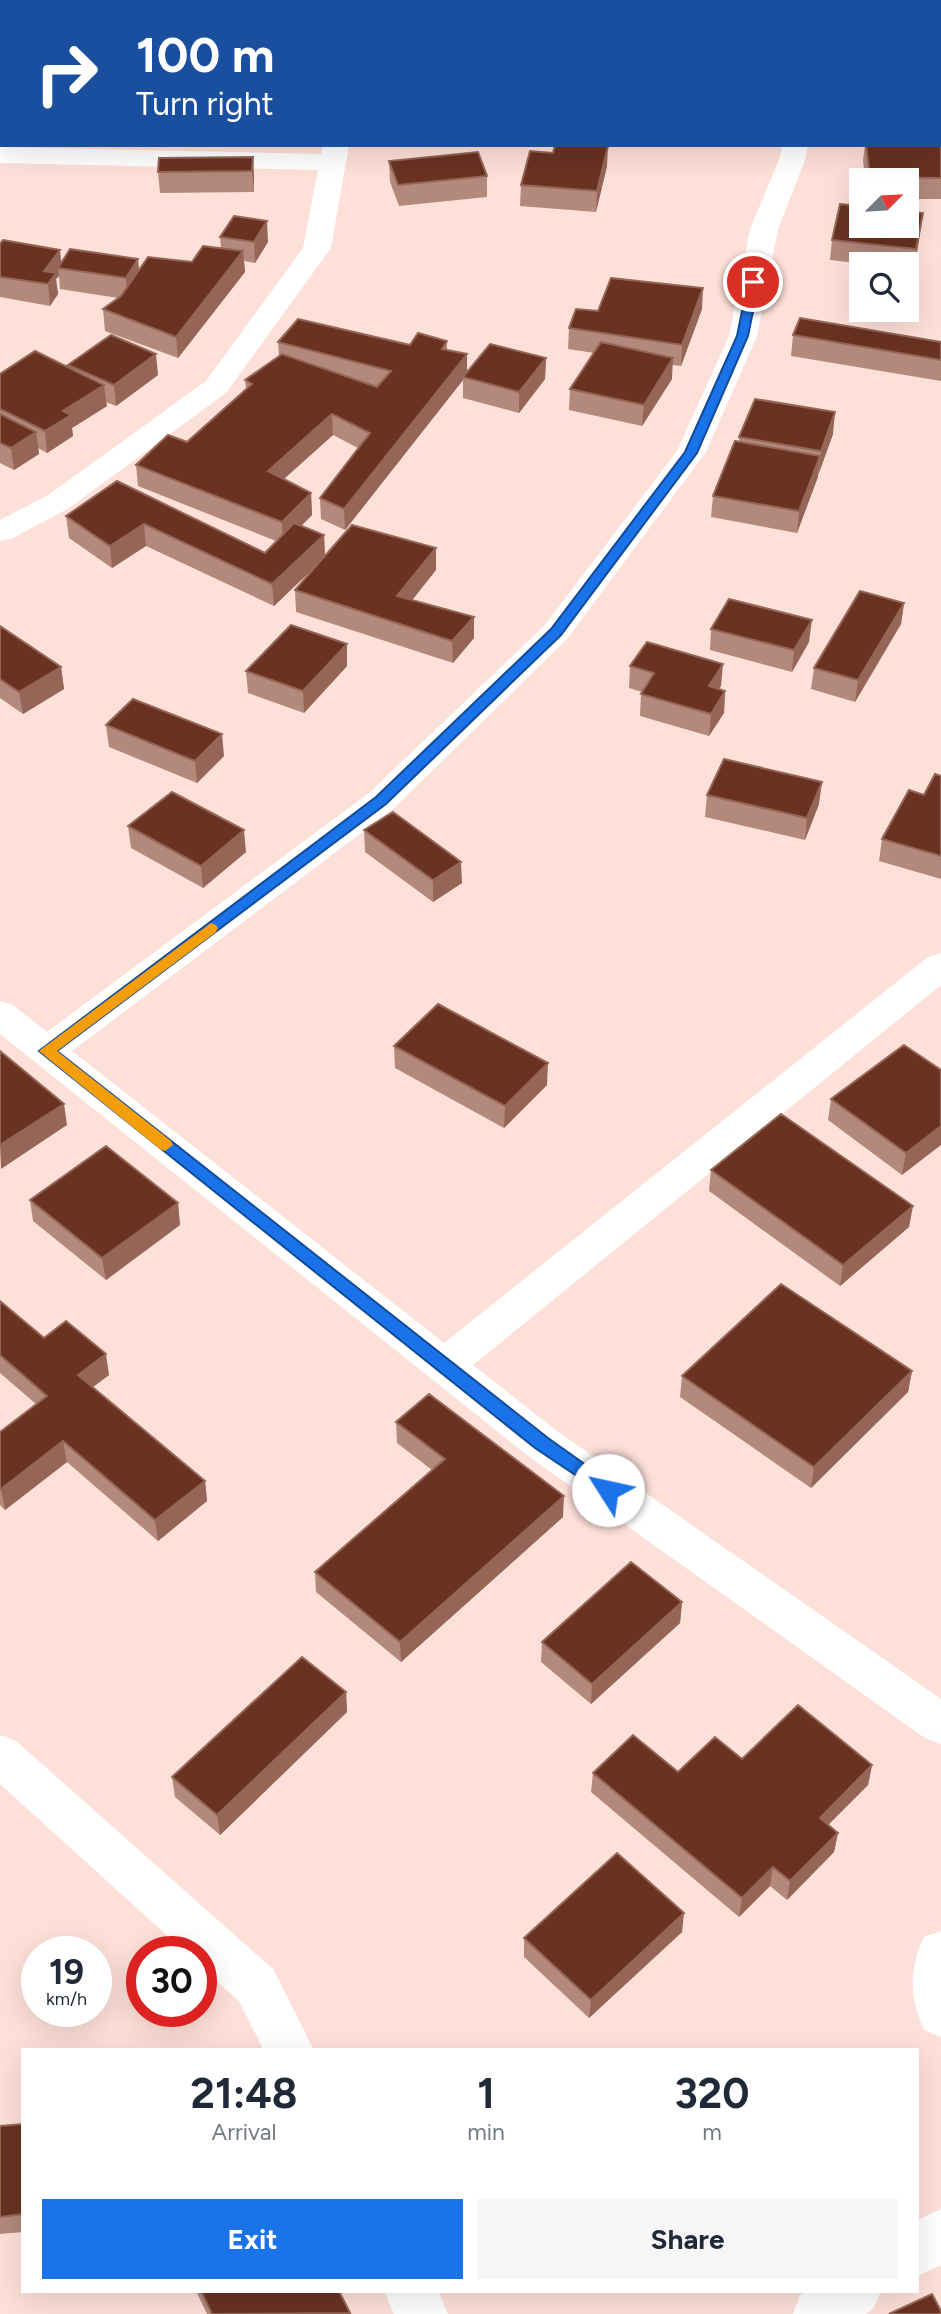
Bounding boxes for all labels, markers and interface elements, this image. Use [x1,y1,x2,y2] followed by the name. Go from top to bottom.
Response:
[136,25,275,84] text: 100 m
[21,28,112,119] icon: right
[136,85,274,123] text: Turn right
[849,168,919,238] north arrow
[849,168,919,322] map controls
[723,252,783,312] pin
[849,252,919,322] button: search
[734,263,772,301] icon: arrive
[571,1453,645,1527] position arrow
[126,1936,217,2027] speed limit sign: 30
[49,1951,84,1993] text: 19
[46,1988,87,2010] text: km/h
[191,2068,298,2119] text: 21:48
[477,2068,495,2119] text: 1
[675,2068,749,2119] text: 320
[212,2118,277,2146] text: Arrival
[467,2118,505,2146] text: min
[702,2118,722,2146] text: m
[42,2199,463,2279] button: Exit
[477,2199,898,2279] button: Share

